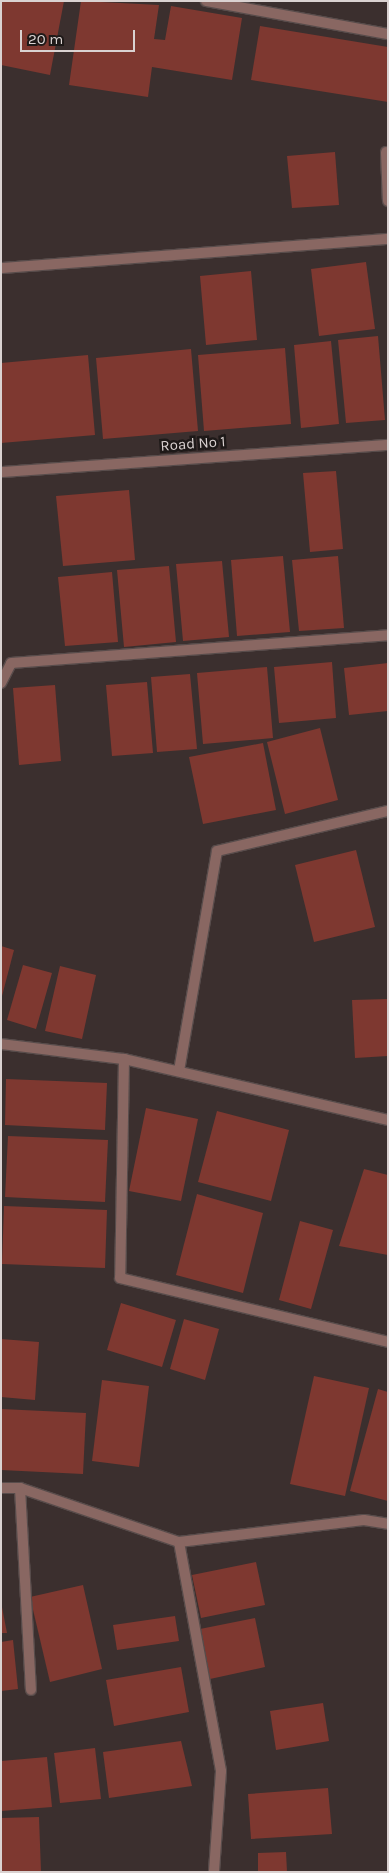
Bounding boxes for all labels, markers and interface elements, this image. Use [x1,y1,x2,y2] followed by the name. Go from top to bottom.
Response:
[22,20,138,52] scale bar
[28,30,63,48] text: 20 m
[160,433,226,455] street label: Road No 1

